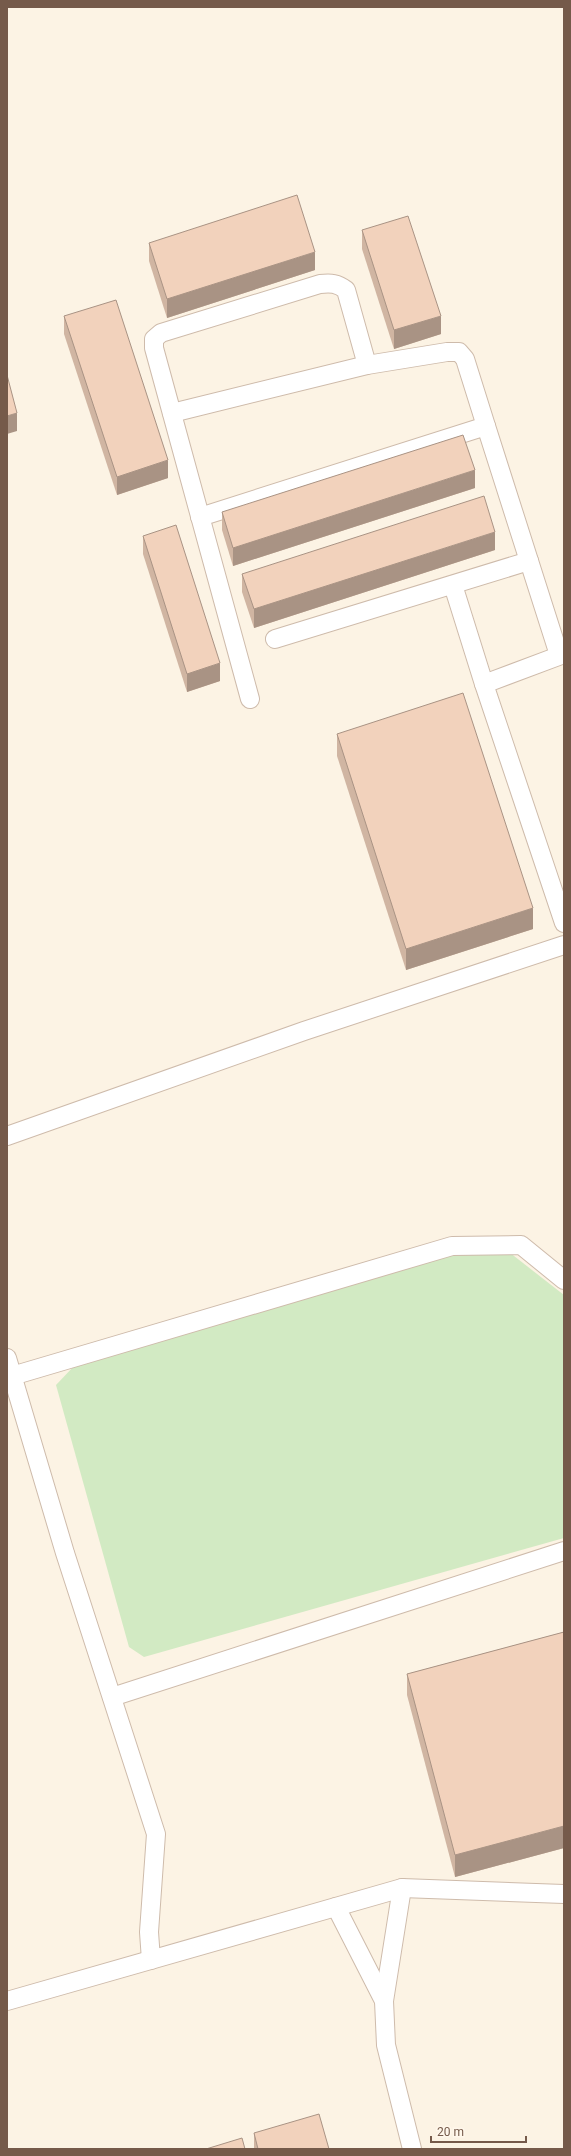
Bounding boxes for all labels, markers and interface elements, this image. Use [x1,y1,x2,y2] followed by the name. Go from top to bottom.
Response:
[431,2118,526,2144] scale bar
[437,2125,464,2139] text: 20 m

